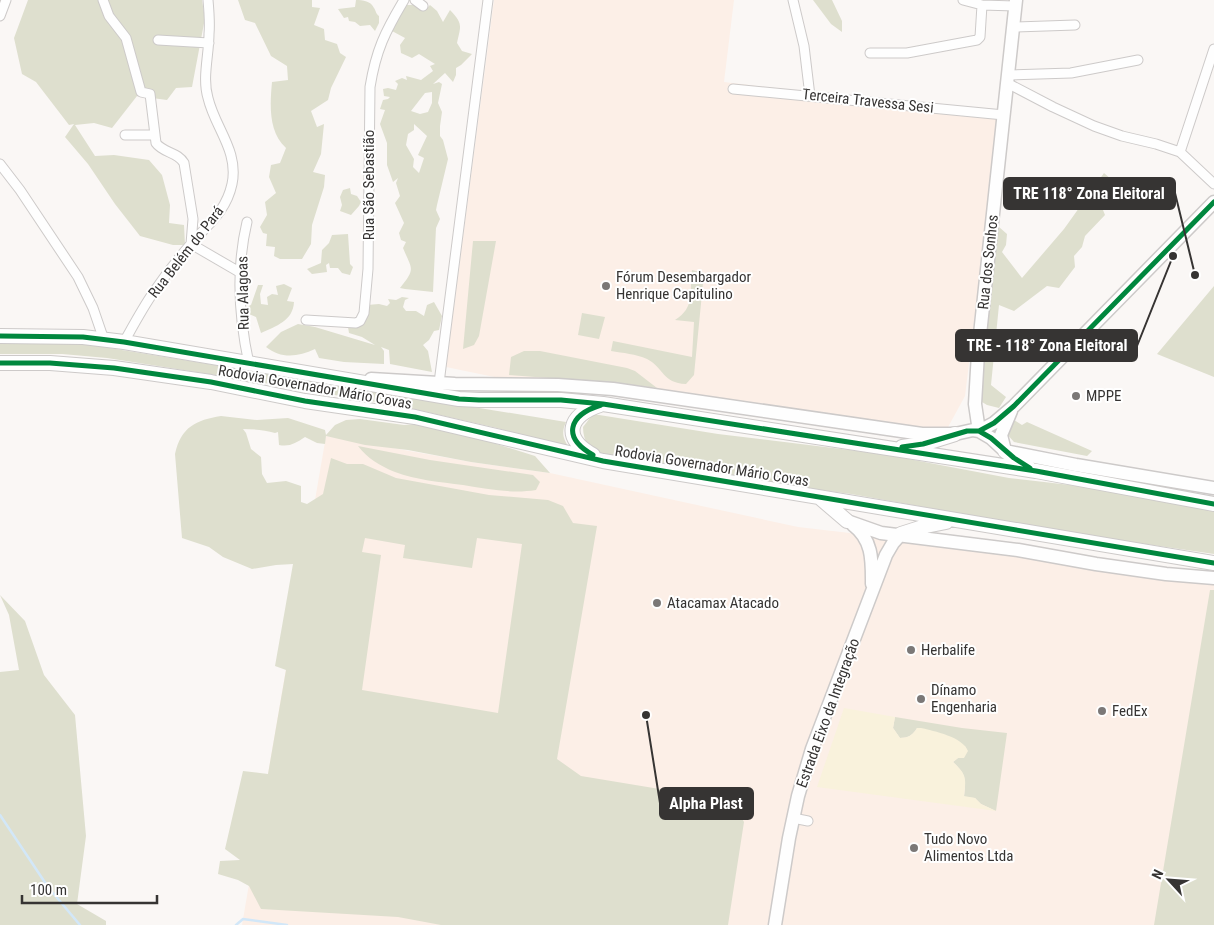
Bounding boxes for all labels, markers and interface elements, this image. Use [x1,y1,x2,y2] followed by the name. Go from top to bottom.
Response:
[801,85,935,117] street label: Terceira Travessa Sesi
[360,130,378,240] street label: Rua São Sebastião
[1004,178,1175,209] callout: TRE 118° Zona Eleitoral
[1013,184,1165,203] text: TRE 118° Zona Eleitoral
[145,203,227,301] street label: Rua Belém do Pará
[974,214,1002,310] street label: Rua dos Sonhos
[233,256,253,330] street label: Rua Alagoas
[616,268,751,303] place label: Fórum Desembargador Henrique Capitulino
[600,280,612,292] marker: Fórum Desembargador Henrique Capitulino
[956,330,1137,361] callout: TRE - 118° Zona Eleitoral
[967,336,1127,355] text: TRE - 118° Zona Eleitoral
[217,361,413,413] street label: Rodovia Governador Mário Covas
[1086,387,1121,405] place label: MPPE
[1070,390,1082,402] marker: MPPE
[614,442,810,490] street label: Rodovia Governador Mário Covas
[667,594,779,612] place label: Atacamax Atacado
[651,597,663,609] marker: Atacamax Atacado
[793,636,863,790] street label: Estrada Eixo da Integração
[921,641,975,659] place label: Herbalife
[905,644,917,656] marker: Herbalife
[931,681,997,716] place label: Dínamo Engenharia
[915,693,927,705] marker: Dínamo Engenharia
[1112,702,1148,720] place label: FedEx
[1096,705,1108,717] marker: FedEx
[660,788,753,819] callout: Alpha Plast
[669,794,743,813] text: Alpha Plast
[924,830,1013,865] place label: Tudo Novo Alimentos Ltda
[908,842,920,854] marker: Tudo Novo Alimentos Ltda
[1144,855,1194,905] north arrow
[1148,867,1166,882] text: N
[22,872,158,904] scale bar
[30,881,67,899] text: 100 m

